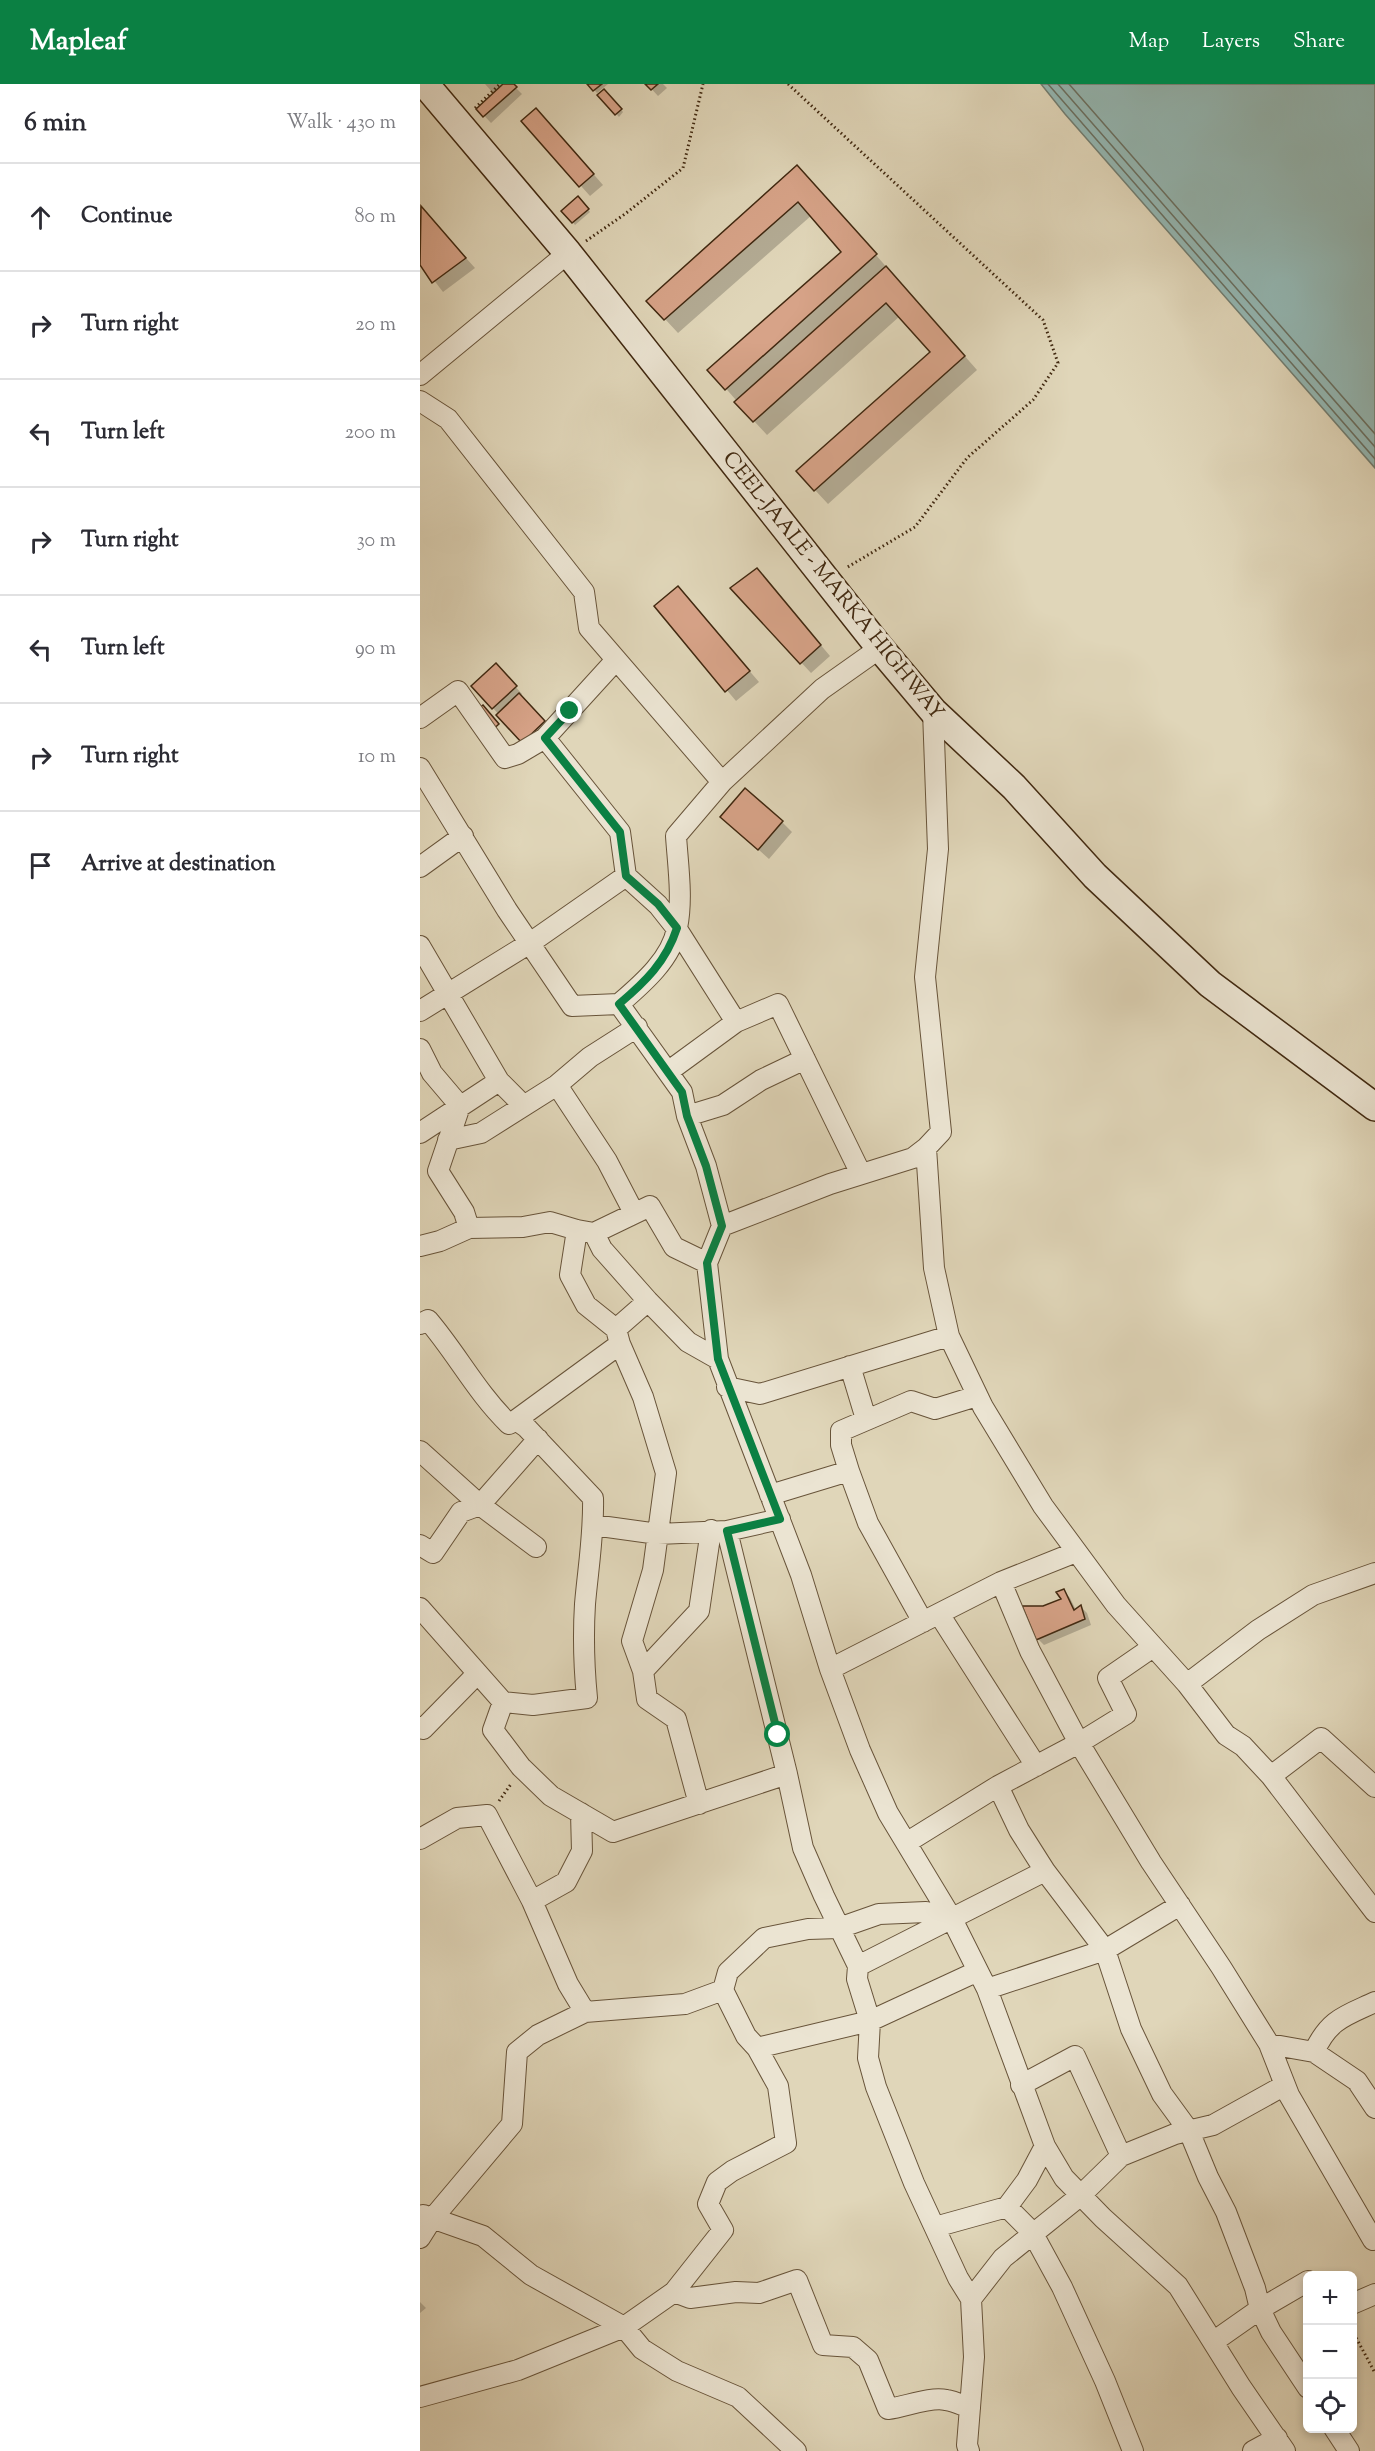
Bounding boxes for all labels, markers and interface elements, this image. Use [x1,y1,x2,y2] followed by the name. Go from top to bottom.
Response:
[30,22,127,62] text: Mapleaf
[1129,27,1169,57] text: Map
[1202,27,1260,57] text: Layers
[1293,27,1345,57] text: Share
[24,105,87,142] text: 6 min
[286,109,396,138] text: Walk · 430 m
[24,201,57,234] icon: ahead
[81,201,172,233] text: Continue
[355,203,396,232] text: 80 m
[24,309,57,342] icon: right
[81,309,178,341] text: Turn right
[355,311,396,340] text: 20 m
[24,417,57,450] icon: left
[81,417,164,449] text: Turn left
[345,419,396,448] text: 200 m
[714,446,950,727] street label: CEEL-JAALE - MARKA HIGHWAY
[24,525,57,558] icon: right
[81,525,178,557] text: Turn right
[357,527,396,556] text: 30 m
[24,633,57,666] icon: left
[81,633,164,665] text: Turn left
[355,635,396,664] text: 90 m
[556,697,582,723] route end
[24,741,57,774] icon: right
[81,741,178,773] text: Turn right
[358,743,396,772] text: 10 m
[24,849,57,882] icon: arrive
[81,849,276,881] text: Arrive at destination
[764,1721,790,1747] route start
[1303,2271,1357,2433] map controls
[1303,2271,1357,2325] button: +
[1303,2325,1357,2379] button: −
[1303,2379,1357,2433] button: locate

